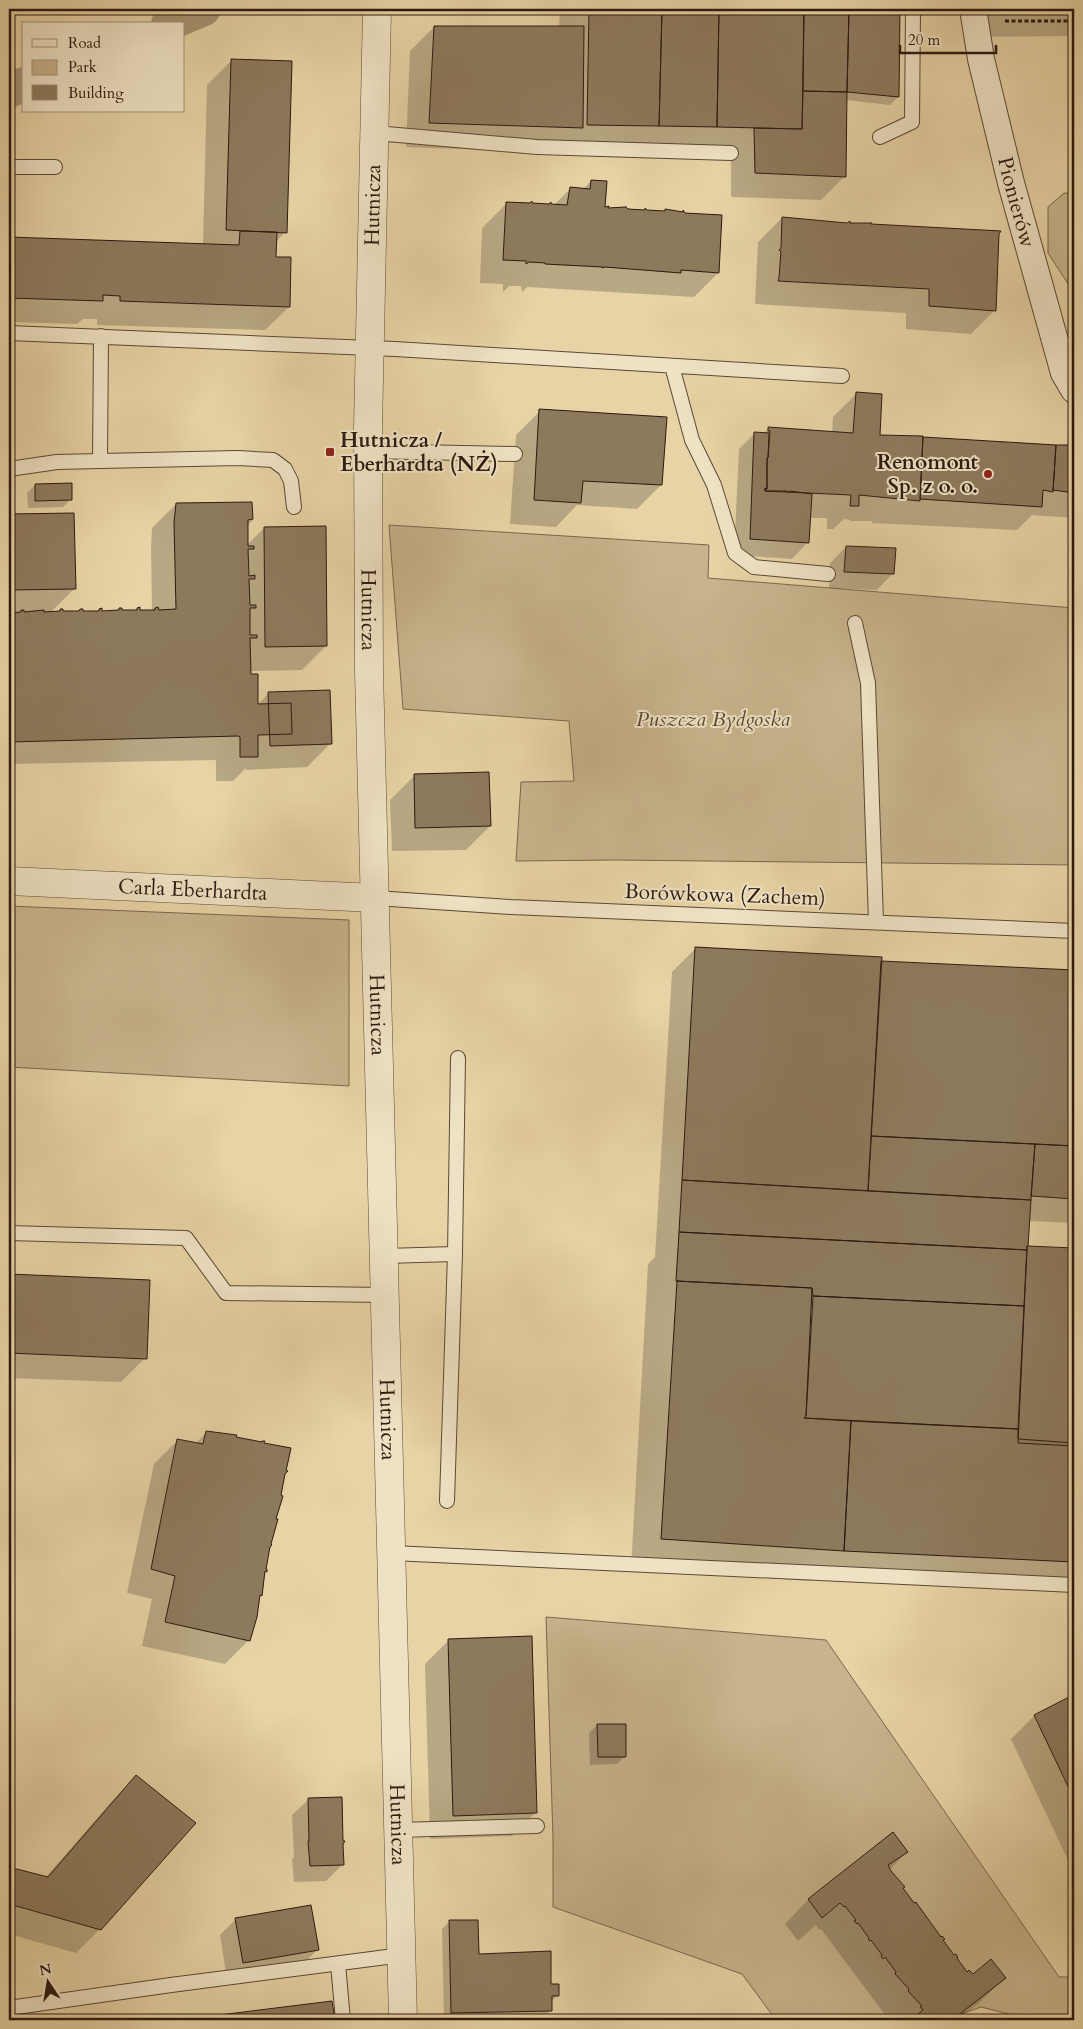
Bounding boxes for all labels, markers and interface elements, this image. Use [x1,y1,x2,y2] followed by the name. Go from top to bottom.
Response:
[22,22,185,112] legend
[900,22,997,54] scale bar
[908,30,940,50] text: 20 m
[68,33,101,53] text: Road
[68,57,97,77] text: Park
[68,83,124,103] text: Building
[991,154,1043,251] street label: Pionierów
[358,164,388,246] street label: Hutnicza
[340,426,498,479] place label: Hutnicza / Eberhardta (NŻ)
[324,446,336,458] marker: Hutnicza / Eberhardta (NŻ)
[877,448,979,501] place label: Renomont Sp. z o. o.
[982,468,994,480] marker: Renomont Sp. z o. o.
[354,569,383,651] street label: Hutnicza
[636,705,790,734] park label: Puszcza Bydgoska
[117,872,268,907] street label: Carla Eberhardta
[624,877,826,913] street label: Borówkowa (Zachem)
[362,974,393,1056] street label: Hutnicza
[372,1378,403,1461] street label: Hutnicza
[383,1783,414,1866] street label: Hutnicza
[22,1956,72,2006] north arrow
[37,1959,53,1980] text: N

